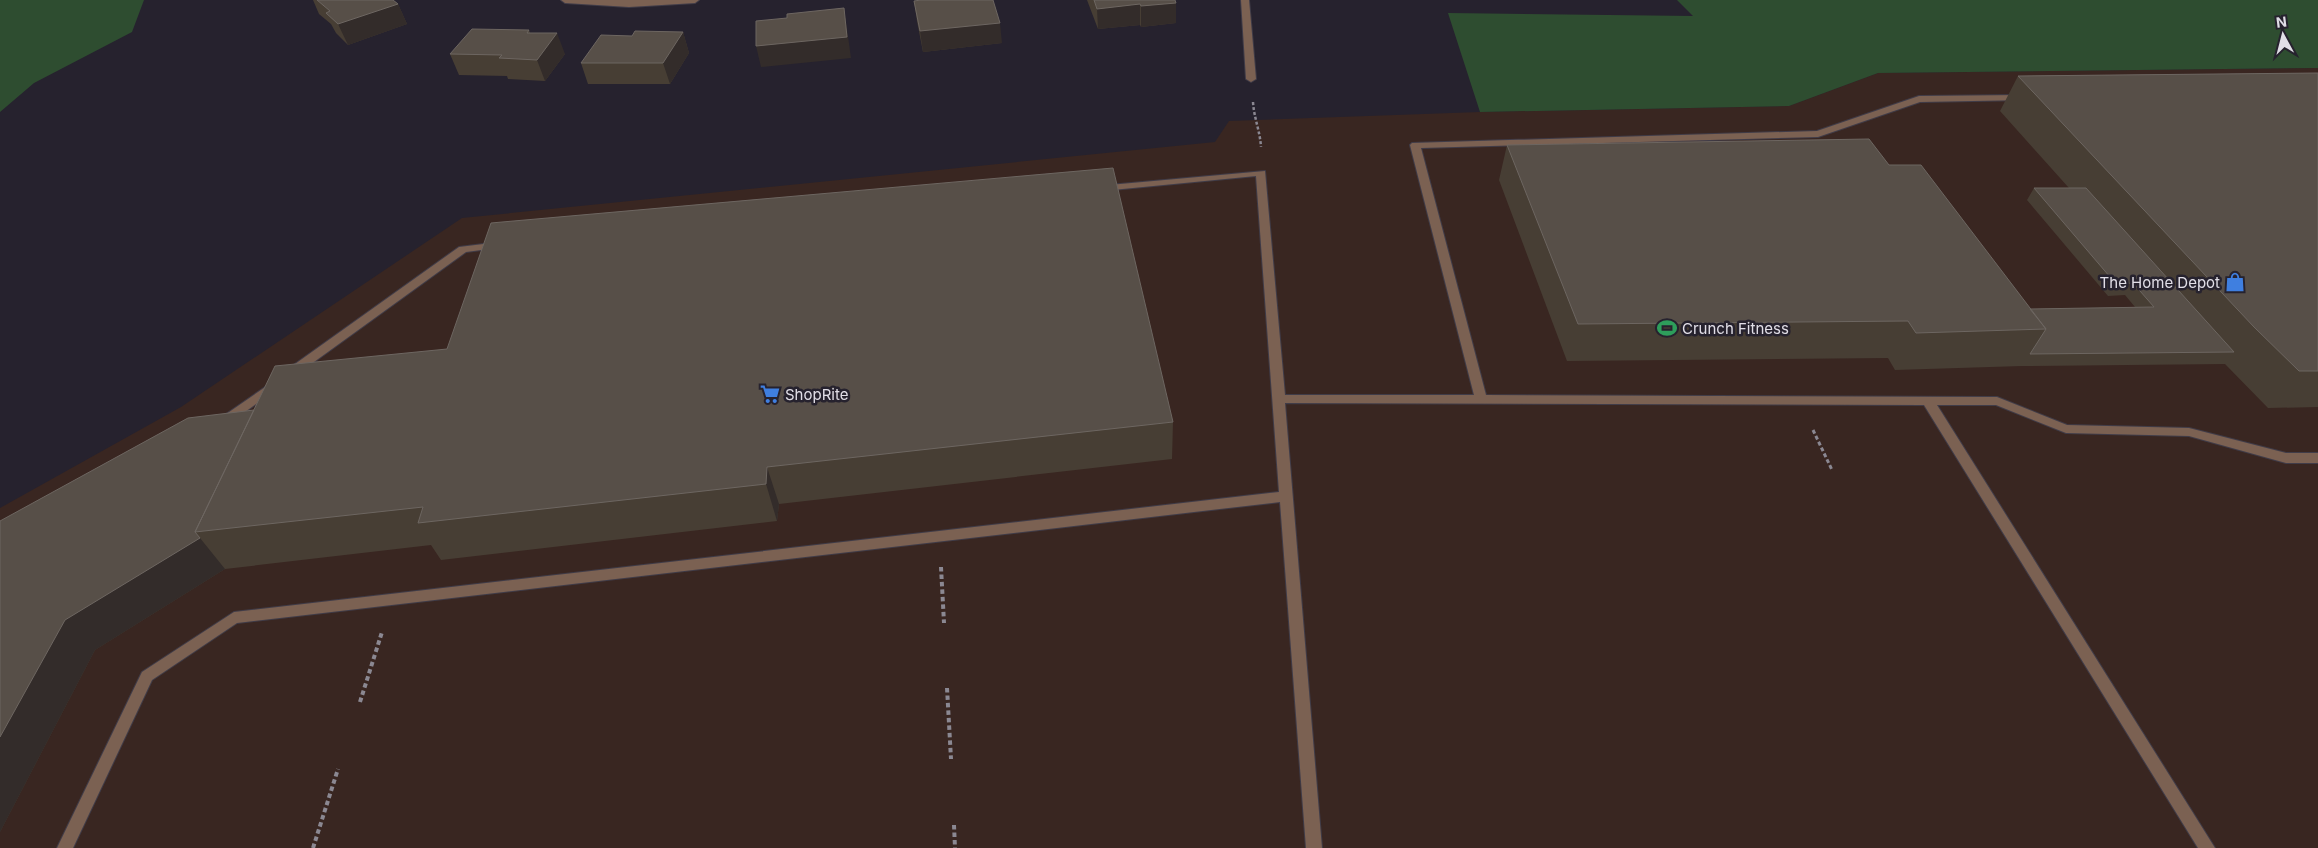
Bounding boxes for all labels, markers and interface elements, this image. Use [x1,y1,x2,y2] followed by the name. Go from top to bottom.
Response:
[2258,10,2308,60] north arrow
[2275,13,2288,31] text: N
[2224,271,2246,293] shop icon: The Home Depot
[2100,273,2220,292] place label: The Home Depot
[1656,317,1678,339] sports icon: Crunch Fitness
[1682,319,1789,338] place label: Crunch Fitness
[759,383,781,405] supermarket icon: ShopRite
[785,385,848,404] place label: ShopRite

